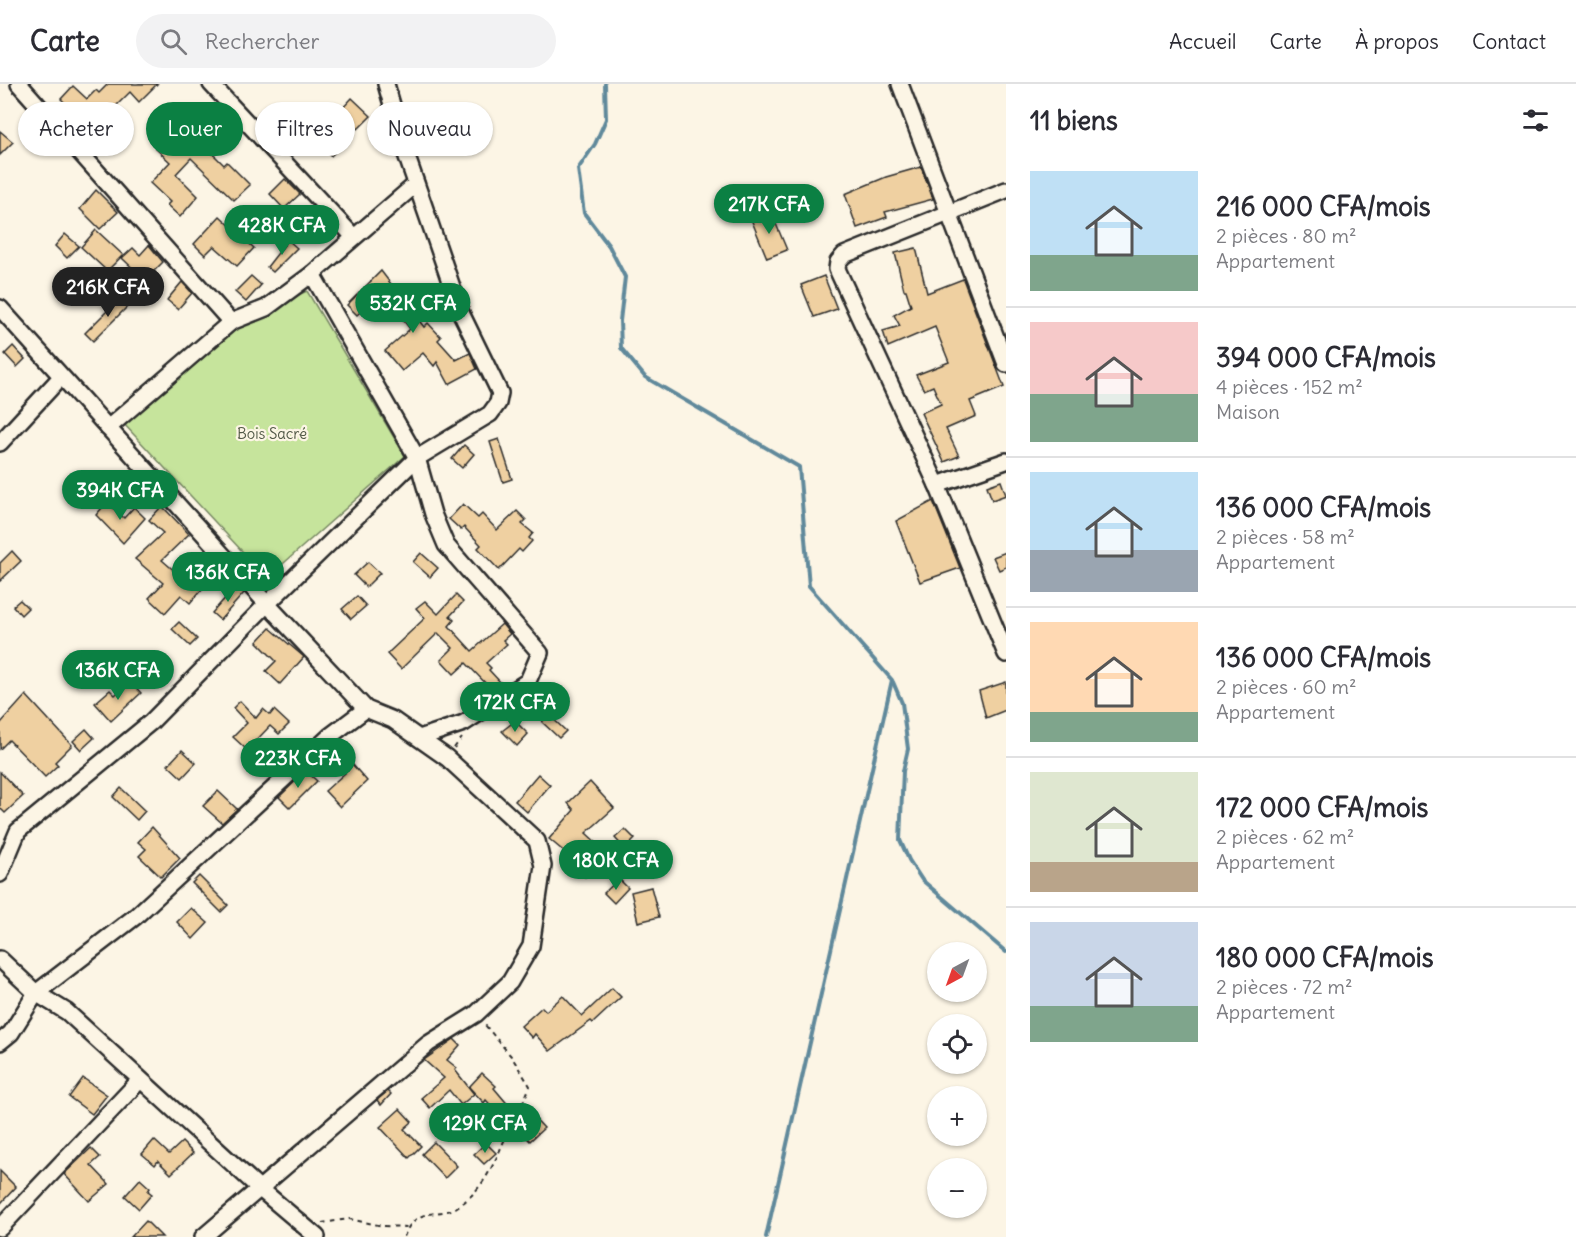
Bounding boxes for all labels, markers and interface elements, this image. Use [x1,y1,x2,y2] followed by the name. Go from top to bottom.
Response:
[136,14,556,68] search box
[30,23,100,59] text: Carte
[157,25,190,58] icon: search
[205,27,320,55] text: Rechercher
[1169,28,1237,55] text: Accueil
[1270,28,1322,55] text: Carte
[1355,28,1439,55] text: À propos
[1472,28,1546,55] text: Contact
[18,102,134,156] chip: Acheter
[146,102,243,156] chip: Louer
[255,102,355,156] chip: Filtres
[367,102,493,156] chip: Nouveau
[1030,104,1118,137] text: 11 biens
[1519,104,1552,137] icon: filters
[707,184,831,235] pin: 217K CFA
[1216,190,1431,223] text: 216 000 CFA/mois
[728,191,810,216] text: 217K CFA
[1078,195,1150,267] icon: home
[220,205,344,256] pin: 428K CFA
[238,212,326,237] text: 428K CFA
[1216,223,1357,248] text: 2 pièces · 80 m²
[1216,248,1335,273] text: Appartement
[46,267,170,318] pin: 216K CFA
[66,274,150,299] text: 216K CFA
[351,283,475,334] pin: 532K CFA
[369,290,457,315] text: 532K CFA
[1216,341,1436,374] text: 394 000 CFA/mois
[1078,346,1150,418] icon: home
[1216,374,1363,399] text: 4 pièces · 152 m²
[1216,399,1280,424] text: Maison
[237,424,307,443] park label: Bois Sacré
[58,470,182,521] pin: 394K CFA
[76,477,164,502] text: 394K CFA
[1216,491,1431,524] text: 136 000 CFA/mois
[1078,496,1150,568] icon: home
[1216,524,1355,549] text: 2 pièces · 58 m²
[1216,549,1335,574] text: Appartement
[166,552,290,603] pin: 136K CFA
[186,559,270,584] text: 136K CFA
[1216,641,1431,674] text: 136 000 CFA/mois
[1078,646,1150,718] icon: home
[56,650,180,701] pin: 136K CFA
[76,657,160,682] text: 136K CFA
[1216,674,1357,699] text: 2 pièces · 60 m²
[453,682,577,733] pin: 172K CFA
[474,689,556,714] text: 172K CFA
[1216,699,1335,724] text: Appartement
[236,738,360,789] pin: 223K CFA
[255,745,341,770] text: 223K CFA
[1216,791,1428,824] text: 172 000 CFA/mois
[1078,796,1150,868] icon: home
[1216,824,1354,849] text: 2 pièces · 62 m²
[554,840,678,891] pin: 180K CFA
[573,847,659,872] text: 180K CFA
[1216,849,1335,874] text: Appartement
[1216,941,1433,974] text: 180 000 CFA/mois
[927,942,987,1002] north arrow
[927,942,987,1218] map controls
[1078,946,1150,1018] icon: home
[1216,974,1353,999] text: 2 pièces · 72 m²
[1216,999,1335,1024] text: Appartement
[927,1014,987,1074] button: locate
[927,1086,987,1146] button: +
[423,1103,547,1154] pin: 129K CFA
[443,1110,527,1135] text: 129K CFA
[927,1158,987,1218] button: −

